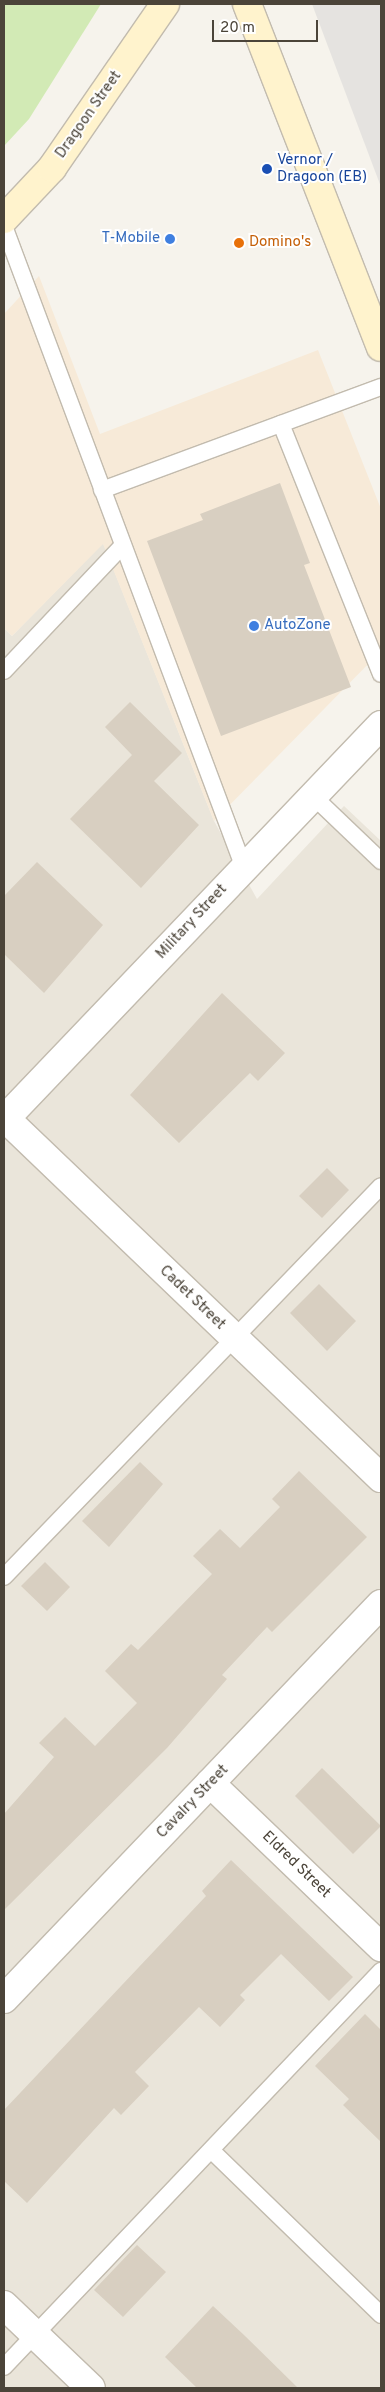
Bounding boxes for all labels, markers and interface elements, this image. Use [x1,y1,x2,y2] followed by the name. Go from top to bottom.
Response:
[215,10,321,42] scale bar
[220,19,255,38] text: 20 m
[52,68,126,162] street label: Dragoon Street
[277,151,367,186] place label: Vernor / Dragoon (EB)
[261,163,273,175] marker: Vernor / Dragoon (EB)
[101,230,160,248] place label: T-Mobile
[164,233,176,245] marker: T-Mobile
[249,234,311,252] place label: Domino's
[233,237,245,249] marker: Domino's
[264,617,331,635] place label: AutoZone
[248,620,260,632] marker: AutoZone
[153,881,231,963] street label: Military Street
[155,1262,229,1334] street label: Cadet Street
[153,1761,233,1843] street label: Cavalry Street
[258,1828,334,1902] street label: Eldred Street

